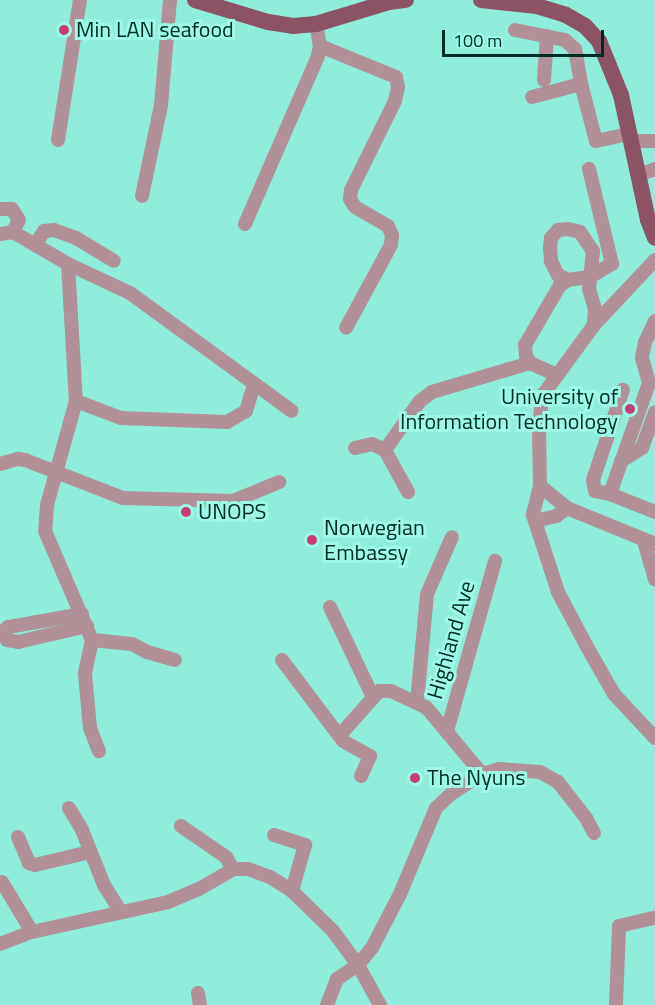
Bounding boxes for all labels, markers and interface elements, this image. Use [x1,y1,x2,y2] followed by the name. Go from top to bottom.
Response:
[76,17,234,43] place label: Min LAN seafood
[445,18,607,56] scale bar
[57,23,71,37] marker: Min LAN seafood
[453,27,502,54] text: 100 m
[400,383,618,434] place label: University of Information Technology
[623,402,637,416] marker: University of Information Technology
[198,499,267,525] place label: UNOPS
[179,505,193,519] marker: UNOPS
[324,514,425,566] place label: Norwegian Embassy
[305,533,319,547] marker: Norwegian Embassy
[422,578,480,702] street label: Highland Ave
[427,765,526,791] place label: The Nyuns
[408,771,422,785] marker: The Nyuns

